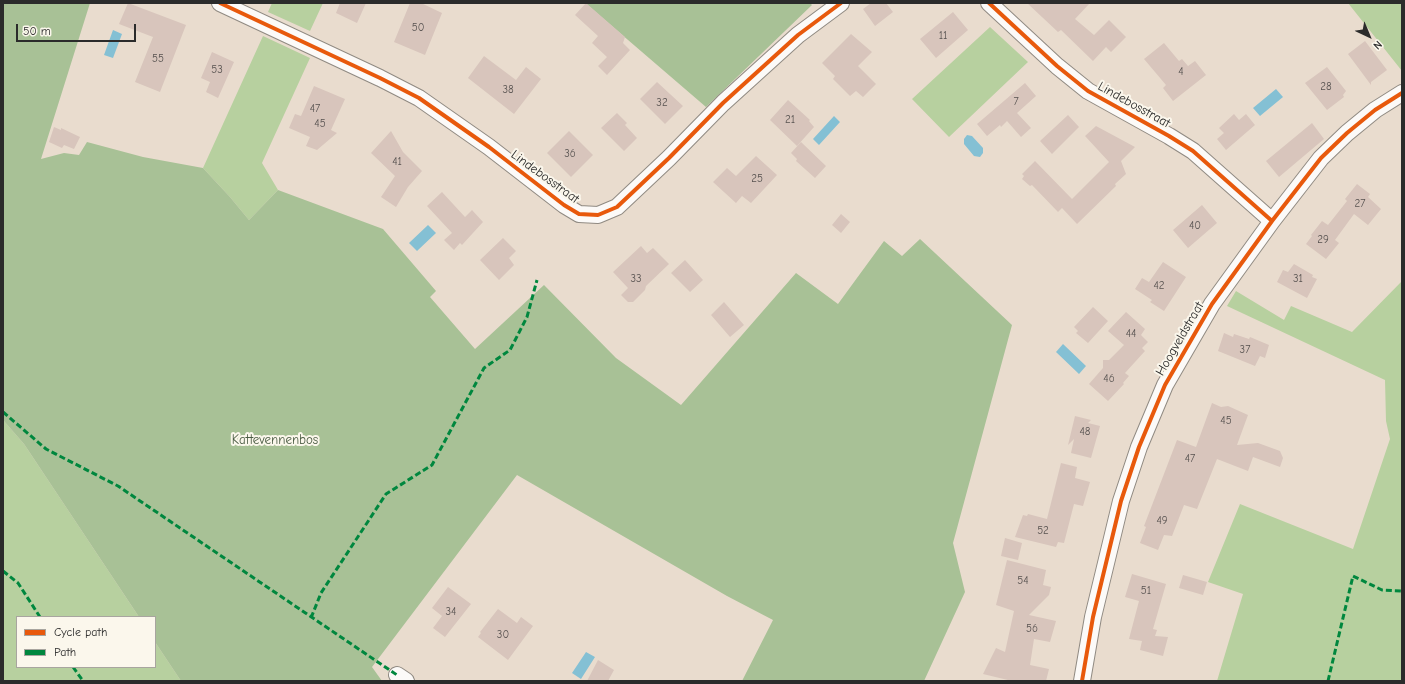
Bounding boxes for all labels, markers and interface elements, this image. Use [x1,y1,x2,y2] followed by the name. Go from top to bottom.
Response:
[18,16,138,42] scale bar
[1349,16,1389,56] north arrow
[412,21,424,35] house number: 50
[23,24,51,38] text: 50 m
[939,29,947,43] house number: 11
[1371,38,1385,52] text: N
[152,52,164,66] house number: 55
[211,63,223,77] house number: 53
[1178,65,1184,79] house number: 4
[1095,79,1173,131] street label: Lindebosstraat
[1320,80,1332,94] house number: 28
[502,83,514,97] house number: 38
[1013,95,1019,109] house number: 7
[656,96,668,110] house number: 32
[310,102,320,116] house number: 47
[785,113,795,127] house number: 21
[314,117,326,131] house number: 45
[508,147,582,207] street label: Lindebosstraat
[564,147,576,161] house number: 36
[392,155,402,169] house number: 41
[751,172,763,186] house number: 25
[1355,197,1365,211] house number: 27
[1189,219,1201,233] house number: 40
[1317,233,1329,247] house number: 29
[630,272,642,286] house number: 33
[1293,272,1303,286] house number: 31
[1153,279,1165,293] house number: 42
[1153,299,1207,379] street label: Hoogveldstraat
[1126,327,1136,341] house number: 44
[1240,343,1250,357] house number: 37
[1103,372,1115,386] house number: 46
[1220,414,1232,428] house number: 45
[1080,425,1090,439] house number: 48
[232,432,318,448] park label: Kattevennenbos
[1185,452,1195,466] house number: 47
[1156,514,1168,528] house number: 49
[1037,524,1049,538] house number: 52
[1017,574,1029,588] house number: 54
[1141,584,1151,598] house number: 51
[446,605,456,619] house number: 34
[16,616,156,668] legend
[1026,622,1038,636] house number: 56
[54,625,107,639] text: Cycle path
[497,628,509,642] house number: 30
[54,645,76,659] text: Path

